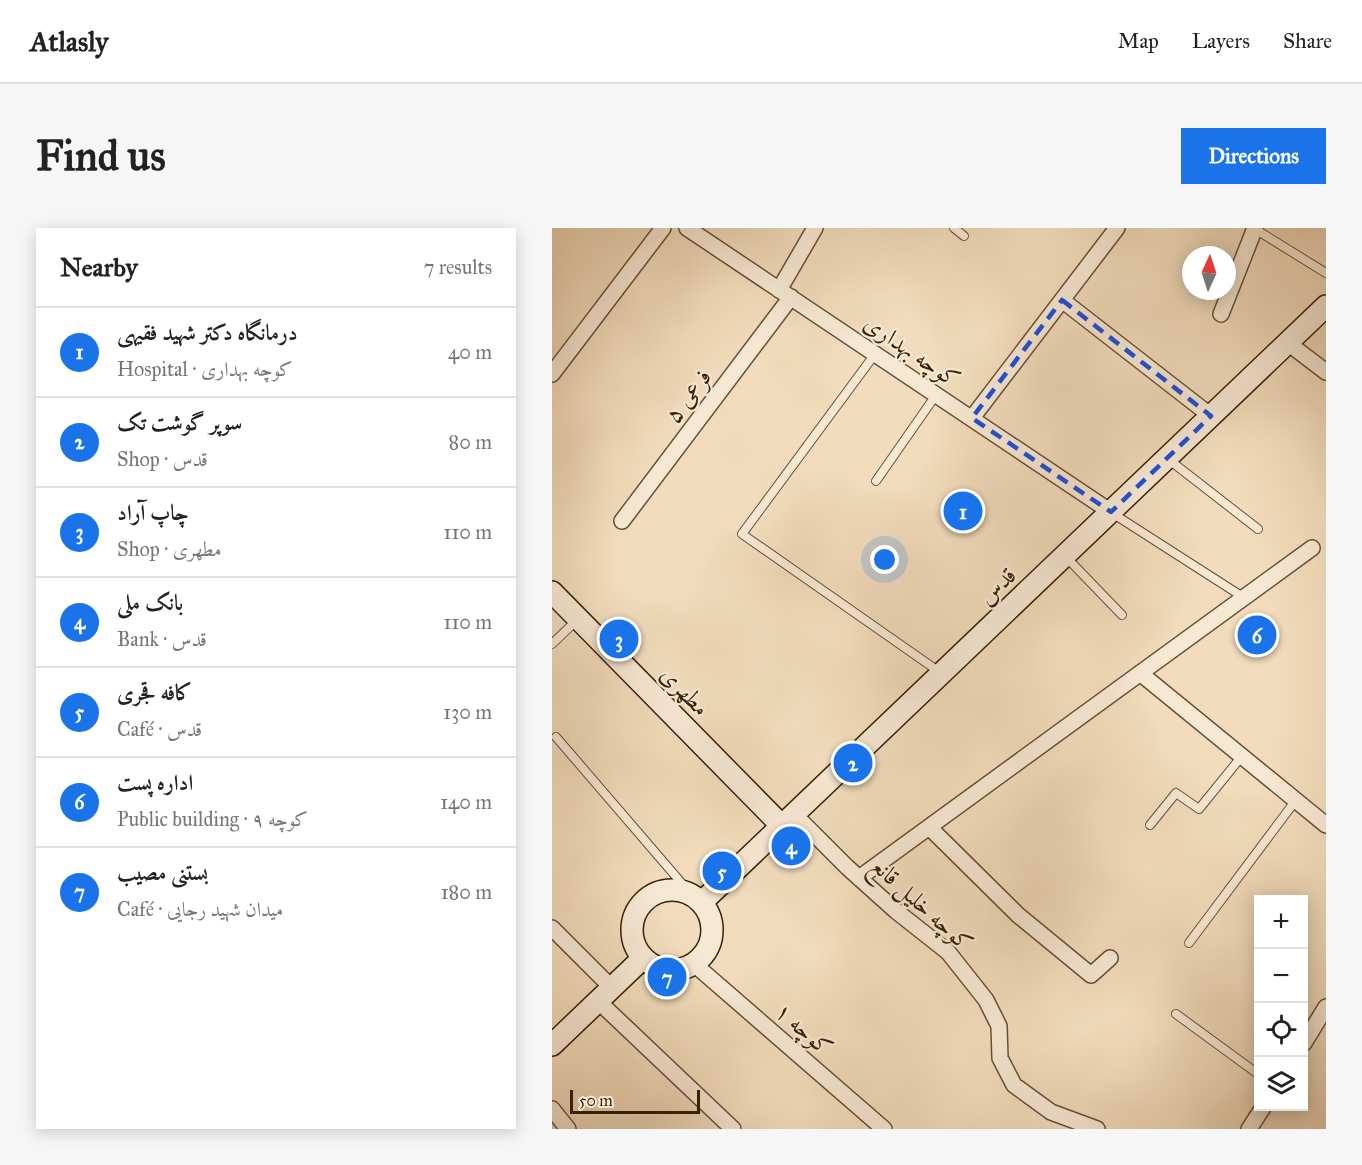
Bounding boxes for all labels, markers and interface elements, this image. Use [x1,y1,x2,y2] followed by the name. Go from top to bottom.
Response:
[30,24,108,59] text: Atlasly
[1118,28,1159,54] text: Map
[1192,28,1250,54] text: Layers
[1283,28,1332,54] text: Share
[1181,128,1326,184] button: Directions
[36,130,166,182] text: Find us
[1182,246,1236,300] north arrow
[60,251,138,283] text: Nearby
[424,255,492,279] text: 7 results
[857,308,966,396] street label: کوچه بهداری
[117,319,298,346] text: درمانگاه دکتر شهید فقیهی
[76,340,83,364] text: 1
[448,340,492,364] text: 40 m
[117,357,293,381] text: Hospital · کوچه بهداری
[658,363,718,429] street label: فرعی ۵
[117,409,242,436] text: سوپر گوشت تک
[75,430,84,454] text: 2
[449,430,492,454] text: 80 m
[117,447,208,471] text: Shop · قدس
[944,488,982,534] pin: 1
[117,499,189,526] text: چاپ آراد
[76,520,84,544] text: 3
[444,520,492,544] text: 110 m
[117,537,222,561] text: Shop · مطهری
[870,545,899,574] your location
[971,561,1023,611] street label: قدس
[117,589,183,616] text: بانک ملی
[74,610,85,634] text: 4
[444,610,492,634] text: 110 m
[1238,612,1276,658] pin: 6
[600,616,638,662] pin: 3
[117,627,207,651] text: Bank · قدس
[654,660,716,722] street label: مطهری
[117,679,192,706] text: کافه قجری
[75,700,84,724] text: 5
[443,700,492,724] text: 130 m
[117,717,202,741] text: Café · قدس
[834,740,872,786] pin: 2
[117,769,193,796] text: اداره پست
[74,790,85,814] text: 6
[440,790,492,814] text: 140 m
[117,807,308,831] text: Public building · کوچه ۹
[772,824,810,868] pin: 4
[702,848,742,894] pin: 5
[860,850,979,963] street label: کوچه خلیل قانع
[117,859,208,886] text: بستنی مصیب
[74,880,85,904] text: 7
[441,880,492,904] text: 180 m
[1254,895,1308,1111] map controls
[1254,895,1308,949] button: +
[117,897,283,921] text: Café · میدان شهید رجایی
[1254,949,1308,1003] button: −
[648,954,686,999] pin: 7
[768,996,839,1064] street label: کوچه ۱
[1254,1003,1308,1057] button: locate
[1254,1057,1308,1111] button: layers
[570,1087,700,1114] scale bar
[579,1091,613,1110] text: 50 m

